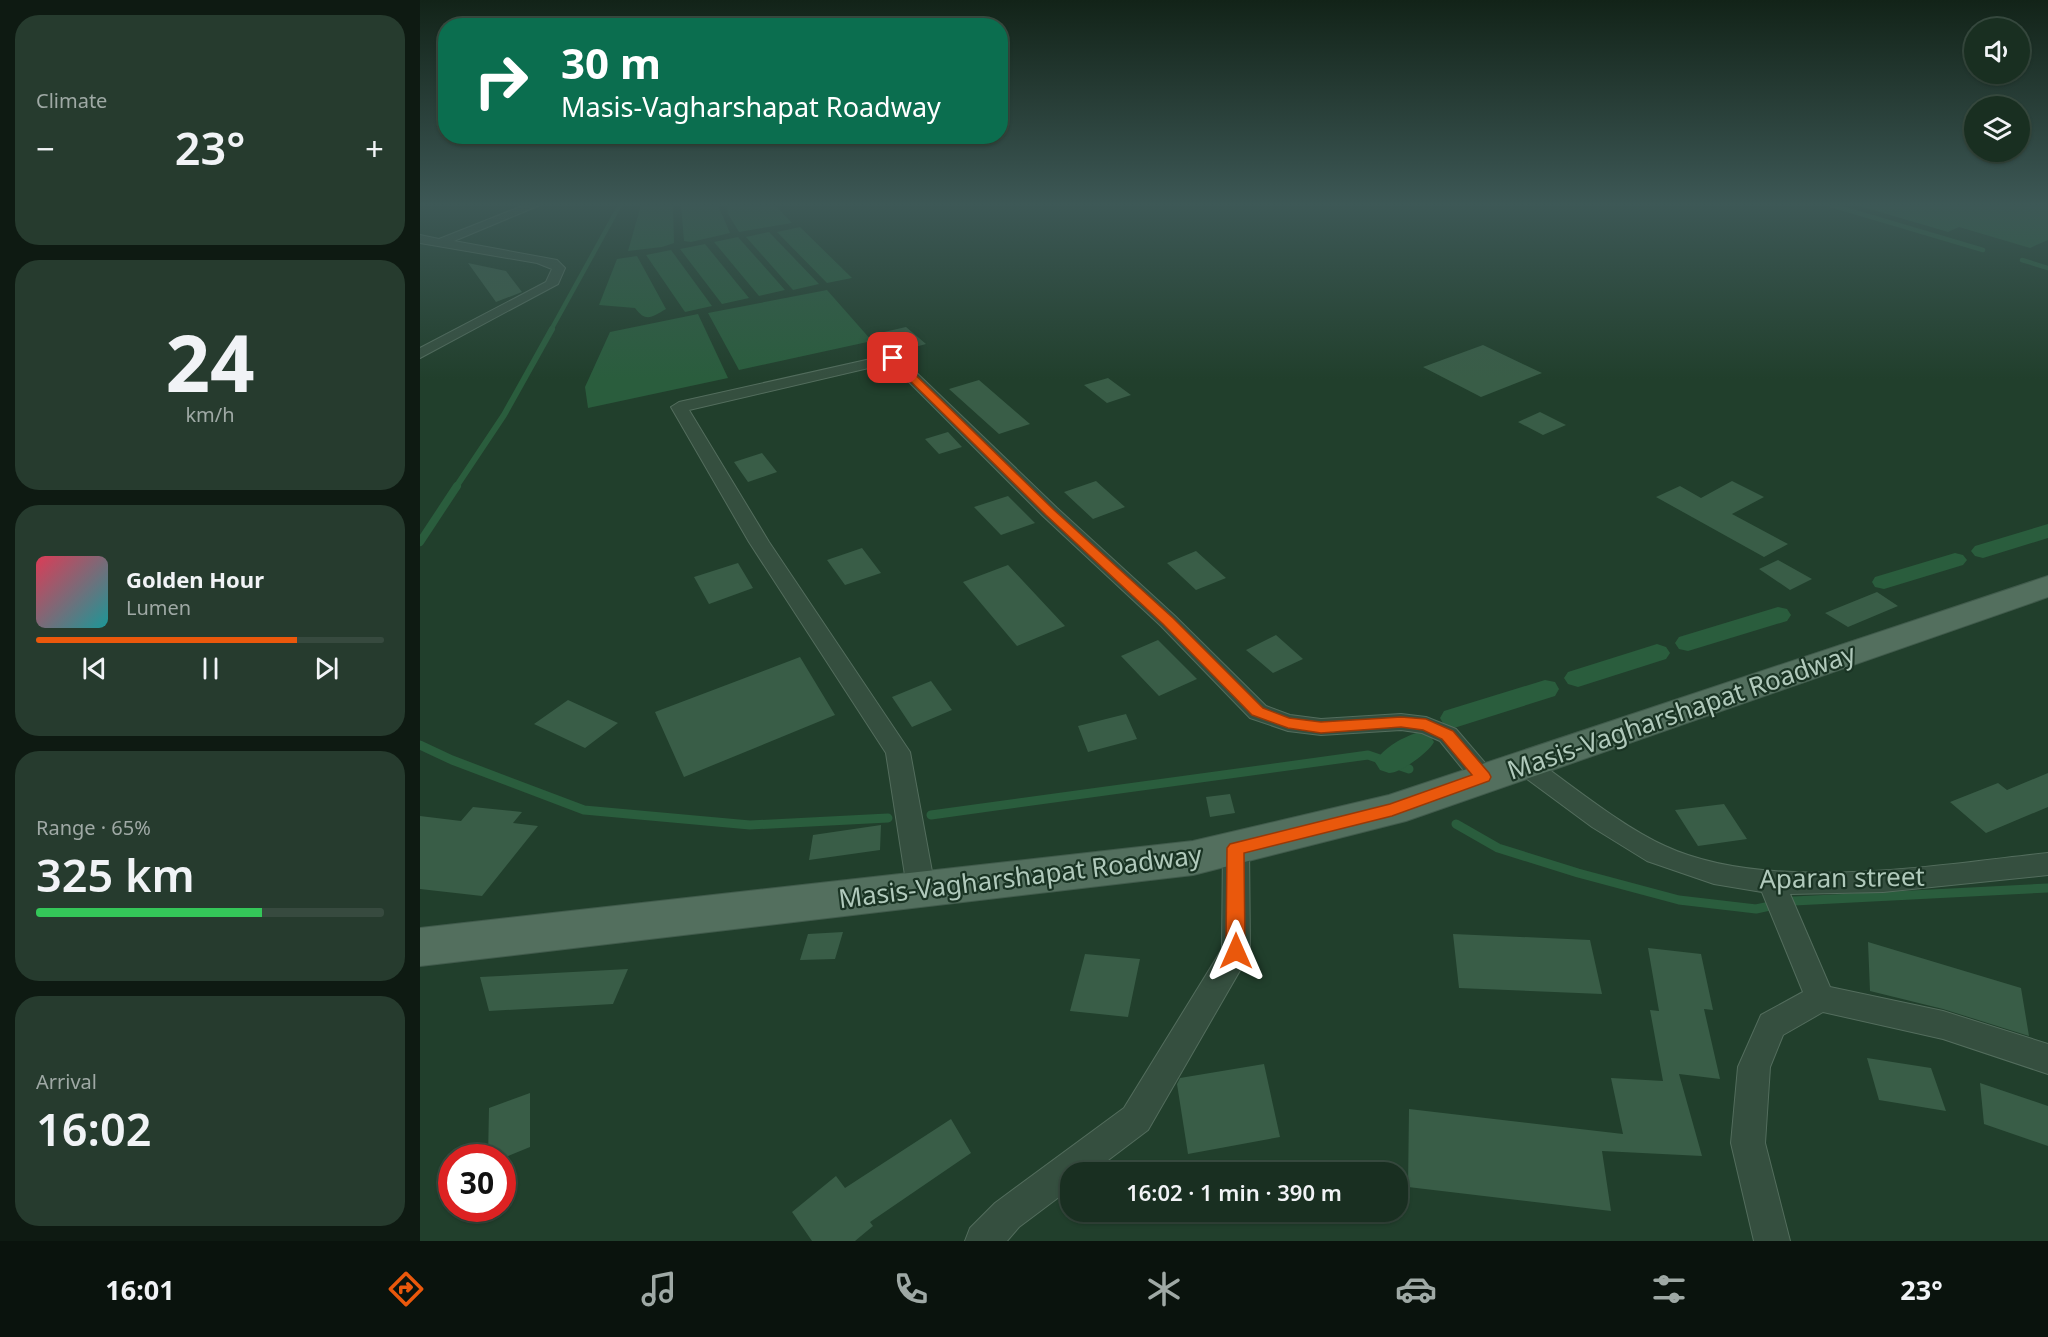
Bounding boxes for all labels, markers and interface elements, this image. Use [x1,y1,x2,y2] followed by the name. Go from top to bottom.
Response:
[1964,18,2030,162] map controls
[1964,18,2030,84] button: sound
[561,34,661,91] text: 30 m
[462,42,540,120] icon: right
[36,87,107,114] text: Climate
[561,88,941,125] text: Masis-Vagharshapat Roadway
[1964,96,2030,162] button: layers
[175,117,245,178] text: 23°
[36,126,55,171] text: −
[365,126,384,171] text: +
[165,309,255,415] text: 24
[867,332,918,383] pin
[876,341,909,374] icon: arrive
[185,401,235,428] text: km/h
[126,564,264,594] text: Golden Hour
[126,594,191,621] text: Lumen
[1502,634,1860,788] street label: Masis-Vagharshapat Roadway
[78,652,111,685] icon: previous
[194,652,227,685] icon: pause
[310,652,343,685] icon: next
[36,814,151,841] text: Range · 65%
[836,836,1204,916] street label: Masis-Vagharshapat Roadway
[36,844,195,905] text: 325 km
[1759,858,1925,896] street label: Aparan street
[1204,919,1268,983] position arrow
[36,1068,97,1095] text: Arrival
[36,1098,151,1159] text: 16:02
[438,1144,516,1222] speed limit sign: 30
[1126,1177,1342,1207] text: 16:02 · 1 min · 390 m
[385,1268,427,1310] icon: directions
[638,1268,680,1310] icon: music
[890,1268,932,1310] icon: phone
[1143,1268,1185,1310] icon: climate
[1395,1268,1437,1310] icon: car
[1648,1268,1690,1310] icon: filters
[105,1271,175,1308] text: 16:01
[1900,1271,1943,1308] text: 23°

